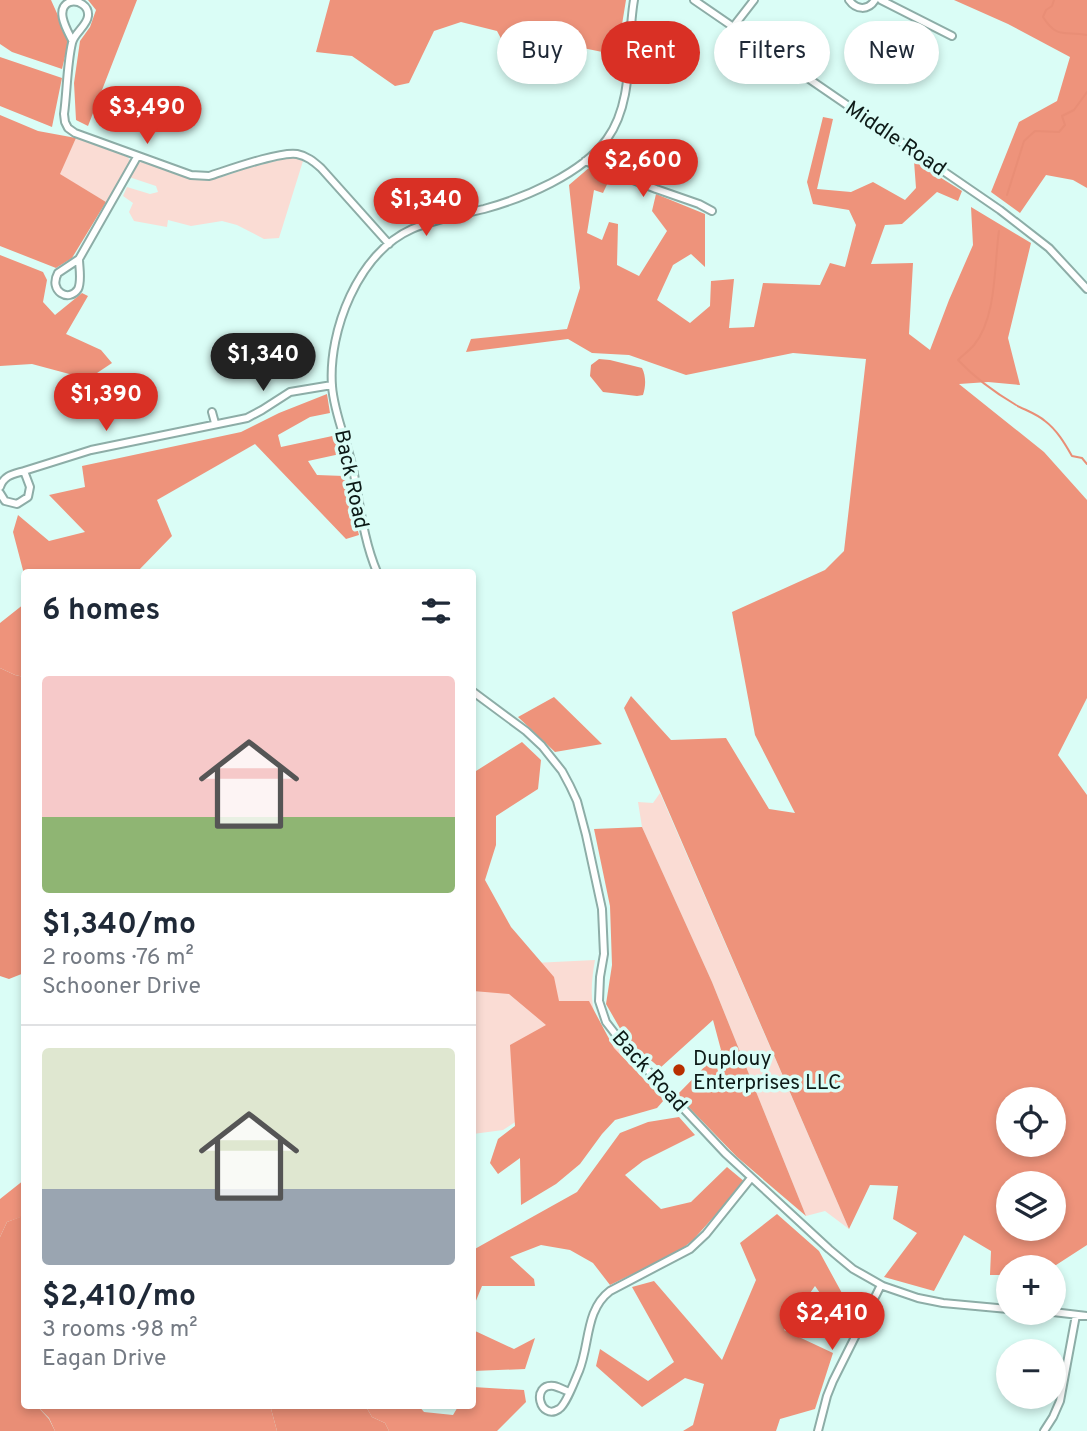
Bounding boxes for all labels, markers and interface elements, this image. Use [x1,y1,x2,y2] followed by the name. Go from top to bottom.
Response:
[497,21,587,84] chip: Buy
[601,21,700,84] chip: Rent
[714,21,830,84] chip: Filters
[844,21,939,84] chip: New
[90,86,204,146] pin: $3,490
[108,94,186,123] text: $3,490
[839,96,951,183] street label: Middle Road
[586,140,700,199] pin: $2,600
[604,147,682,176] text: $2,600
[369,178,483,238] pin: $1,340
[390,186,462,215] text: $1,340
[206,334,320,393] pin: $1,340
[227,341,299,370] text: $1,340
[49,374,163,433] pin: $1,390
[70,381,142,410] text: $1,390
[327,427,374,531] street label: Back Road
[417,592,455,630] icon: filters
[42,593,160,630] text: 6 homes
[186,721,312,847] icon: home
[42,907,196,944] text: $1,340/mo
[42,944,194,973] text: 2 rooms · 76 m²
[42,973,201,1002] text: Schooner Drive
[605,1026,693,1118] street label: Back Road
[693,1046,842,1097] place label: Duplouy Enterprises LLC
[671,1062,687,1078] marker: Duplouy Enterprises LLC
[996,1087,1066,1409] map controls
[996,1087,1066,1157] button: locate
[186,1093,312,1219] icon: home
[996,1171,1066,1241] button: layers
[996,1255,1066,1325] button: +
[42,1279,196,1316] text: $2,410/mo
[775,1292,889,1352] pin: $2,410
[796,1300,868,1329] text: $2,410
[42,1316,198,1345] text: 3 rooms · 98 m²
[996,1339,1066,1409] button: −
[42,1345,166,1374] text: Eagan Drive

